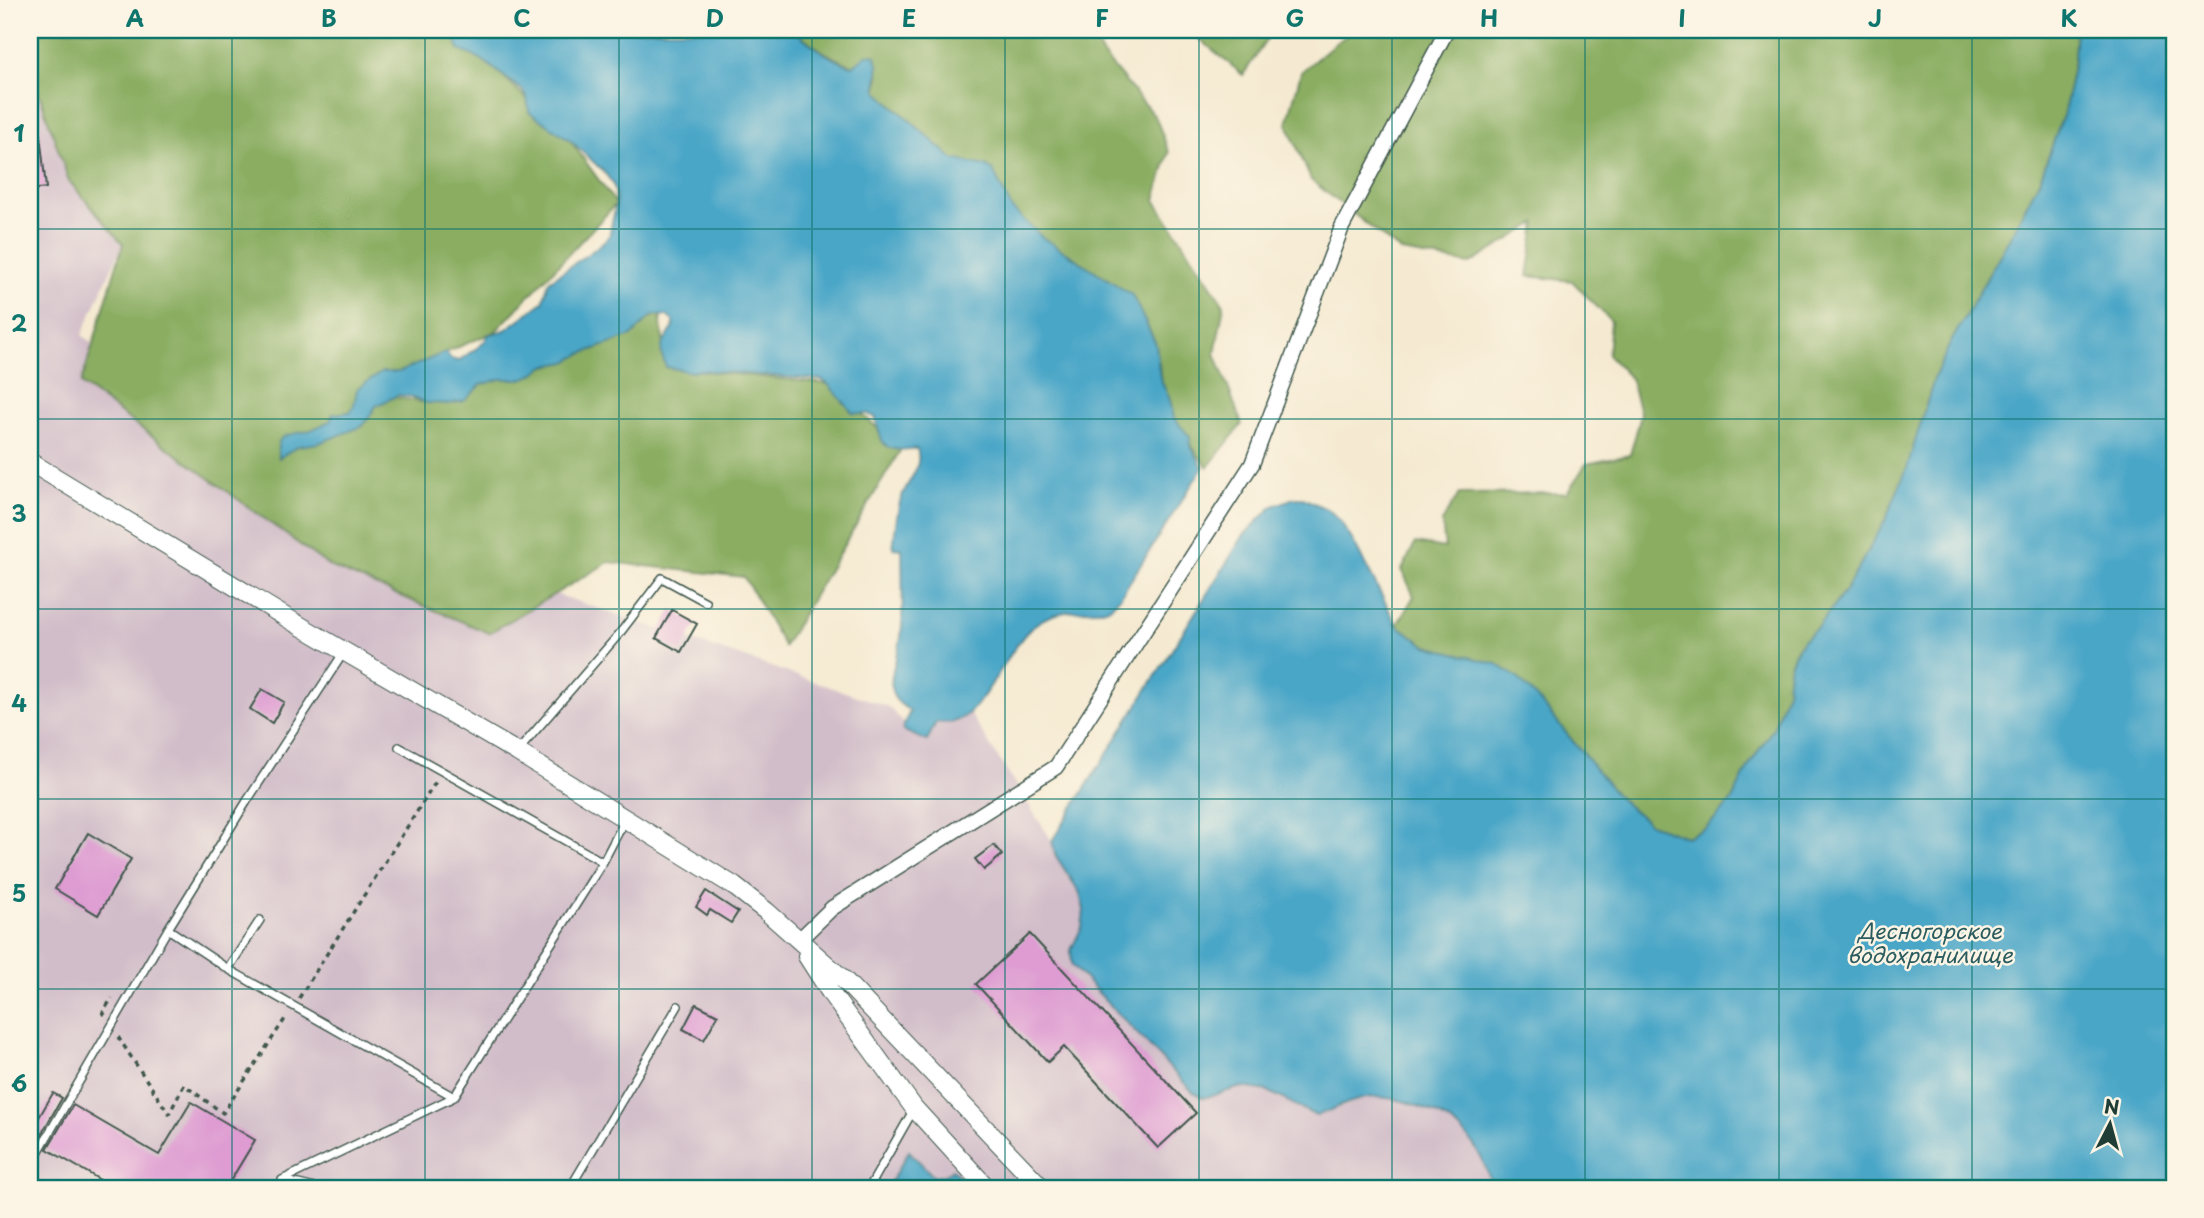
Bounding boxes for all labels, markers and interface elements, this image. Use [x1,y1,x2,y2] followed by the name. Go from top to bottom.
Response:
[126,0,144,35] text: A
[321,0,337,35] text: B
[513,0,531,35] text: C
[706,0,724,35] text: D
[902,0,916,35] text: E
[1095,0,1109,35] text: F
[1286,0,1304,35] text: G
[1480,0,1498,35] text: H
[1678,0,1686,35] text: I
[1868,0,1882,35] text: J
[2061,0,2078,35] text: K
[14,115,25,150] text: 1
[11,305,27,340] text: 2
[11,495,27,530] text: 3
[11,685,27,720] text: 4
[12,875,26,910] text: 5
[1847,914,2014,970] water label: Десногорское водохранилище
[11,1065,27,1100] text: 6
[2074,1088,2144,1158] north arrow
[2103,1091,2121,1121] text: N

